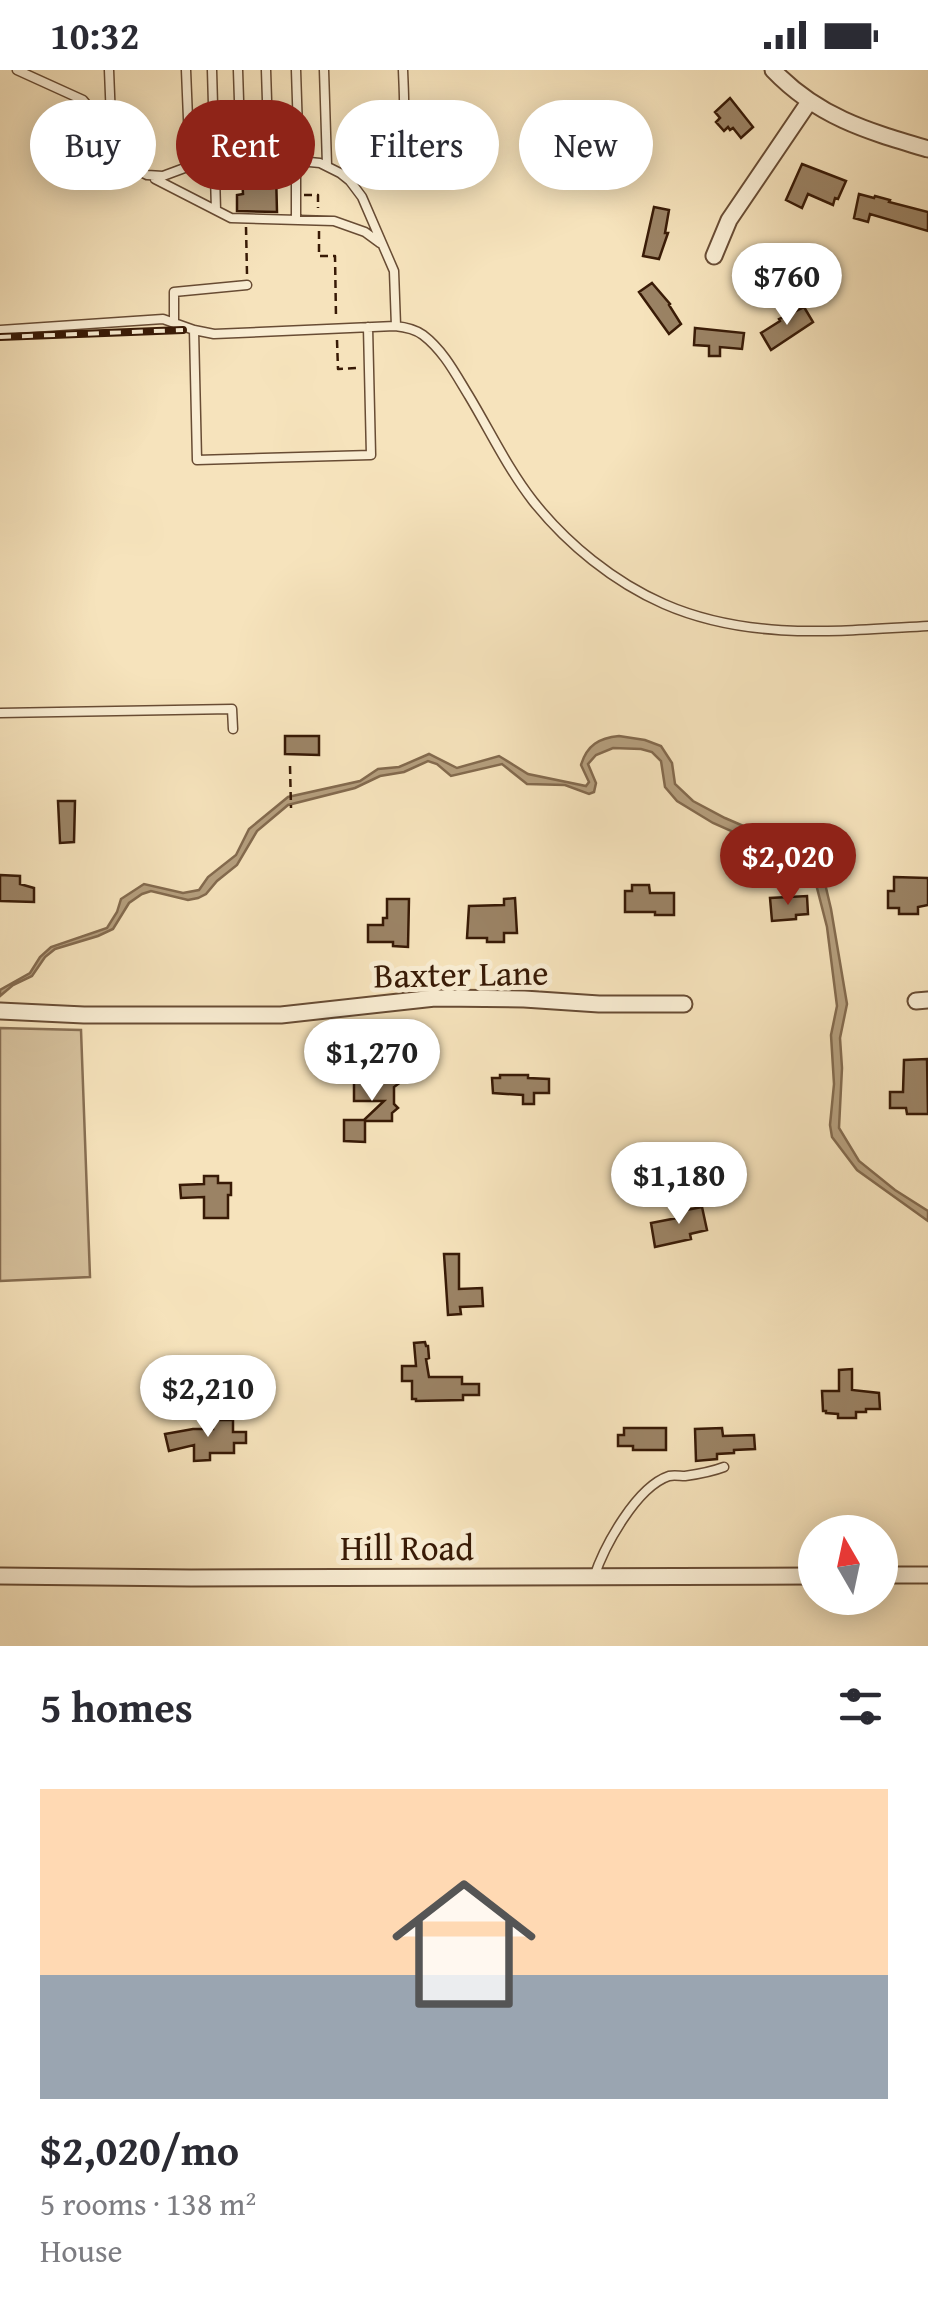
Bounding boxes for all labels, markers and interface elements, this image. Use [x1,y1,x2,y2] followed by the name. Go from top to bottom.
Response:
[50,7,140,63] text: 10:32
[30,100,156,190] chip: Buy
[176,100,315,190] chip: Rent
[335,100,499,190] chip: Filters
[519,100,653,190] chip: New
[728,243,846,328] pin: $760
[754,252,820,299] text: $760
[707,823,869,908] pin: $2,020
[742,832,834,879] text: $2,020
[373,946,549,1001] street label: Baxter Lane
[291,1019,453,1104] pin: $1,270
[326,1028,418,1075] text: $1,270
[598,1142,760,1227] pin: $1,180
[633,1151,725,1198] text: $1,180
[127,1355,289,1440] pin: $2,210
[162,1364,254,1411] text: $2,210
[798,1515,898,1615] north arrow
[798,1515,898,1615] map controls
[340,1522,474,1573] street label: Hill Road
[40,1676,193,1737] text: 5 homes
[833,1679,888,1734] icon: filters
[374,1854,554,2034] icon: home
[40,2119,239,2180] text: $2,020/mo
[40,2180,256,2227] text: 5 rooms · 138 m²
[40,2227,123,2274] text: House

